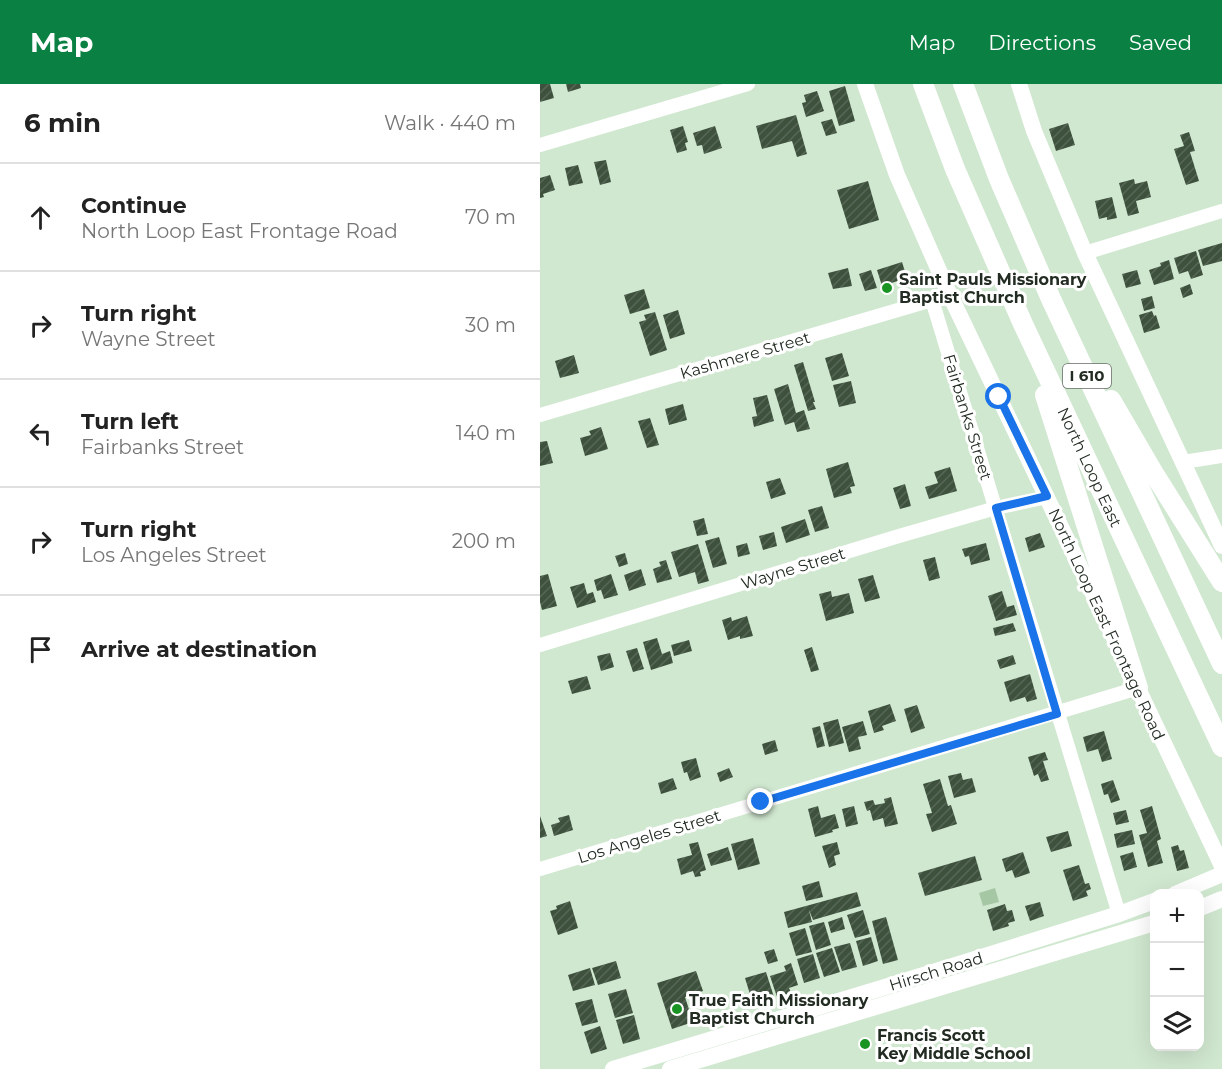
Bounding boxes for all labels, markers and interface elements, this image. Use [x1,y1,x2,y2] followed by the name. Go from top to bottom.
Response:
[30,25,93,59] text: Map
[909,30,955,55] text: Map
[988,30,1096,55] text: Directions
[1129,30,1192,55] text: Saved
[24,107,101,139] text: 6 min
[384,111,516,135] text: Walk · 440 m
[81,192,187,219] text: Continue
[24,201,57,234] icon: ahead
[465,205,516,229] text: 70 m
[81,219,398,243] text: North Loop East Frontage Road
[899,270,1087,307] place label: Saint Pauls Missionary Baptist Church
[880,281,894,295] marker: Saint Pauls Missionary Baptist Church
[81,300,196,327] text: Turn right
[24,309,57,342] icon: right
[465,313,516,337] text: 30 m
[81,327,216,351] text: Wayne Street
[678,328,813,383] street label: Kashmere Street
[939,352,996,483] street label: Fairbanks Street
[1063,364,1111,388] road number: I 610
[985,383,1011,409] route start
[1053,404,1126,531] street label: North Loop East
[81,408,179,435] text: Turn left
[24,417,57,450] icon: left
[456,421,516,445] text: 140 m
[81,435,244,459] text: Fairbanks Street
[1044,505,1169,743] street label: North Loop East Frontage Road
[81,516,196,543] text: Turn right
[24,525,57,558] icon: right
[452,529,516,553] text: 200 m
[81,543,267,567] text: Los Angeles Street
[739,543,848,593] street label: Wayne Street
[24,633,57,666] icon: arrive
[81,636,317,663] text: Arrive at destination
[747,788,773,814] route end
[575,806,723,867] street label: Los Angeles Street
[1150,889,1204,1051] map controls
[1150,889,1204,943] button: +
[1150,943,1204,997] button: −
[887,948,985,995] street label: Hirsch Road
[689,991,869,1028] place label: True Faith Missionary Baptist Church
[1150,997,1204,1051] button: layers
[670,1002,684,1016] marker: True Faith Missionary Baptist Church
[877,1026,1031,1063] place label: Francis Scott Key Middle School
[858,1037,872,1051] marker: Francis Scott Key Middle School

